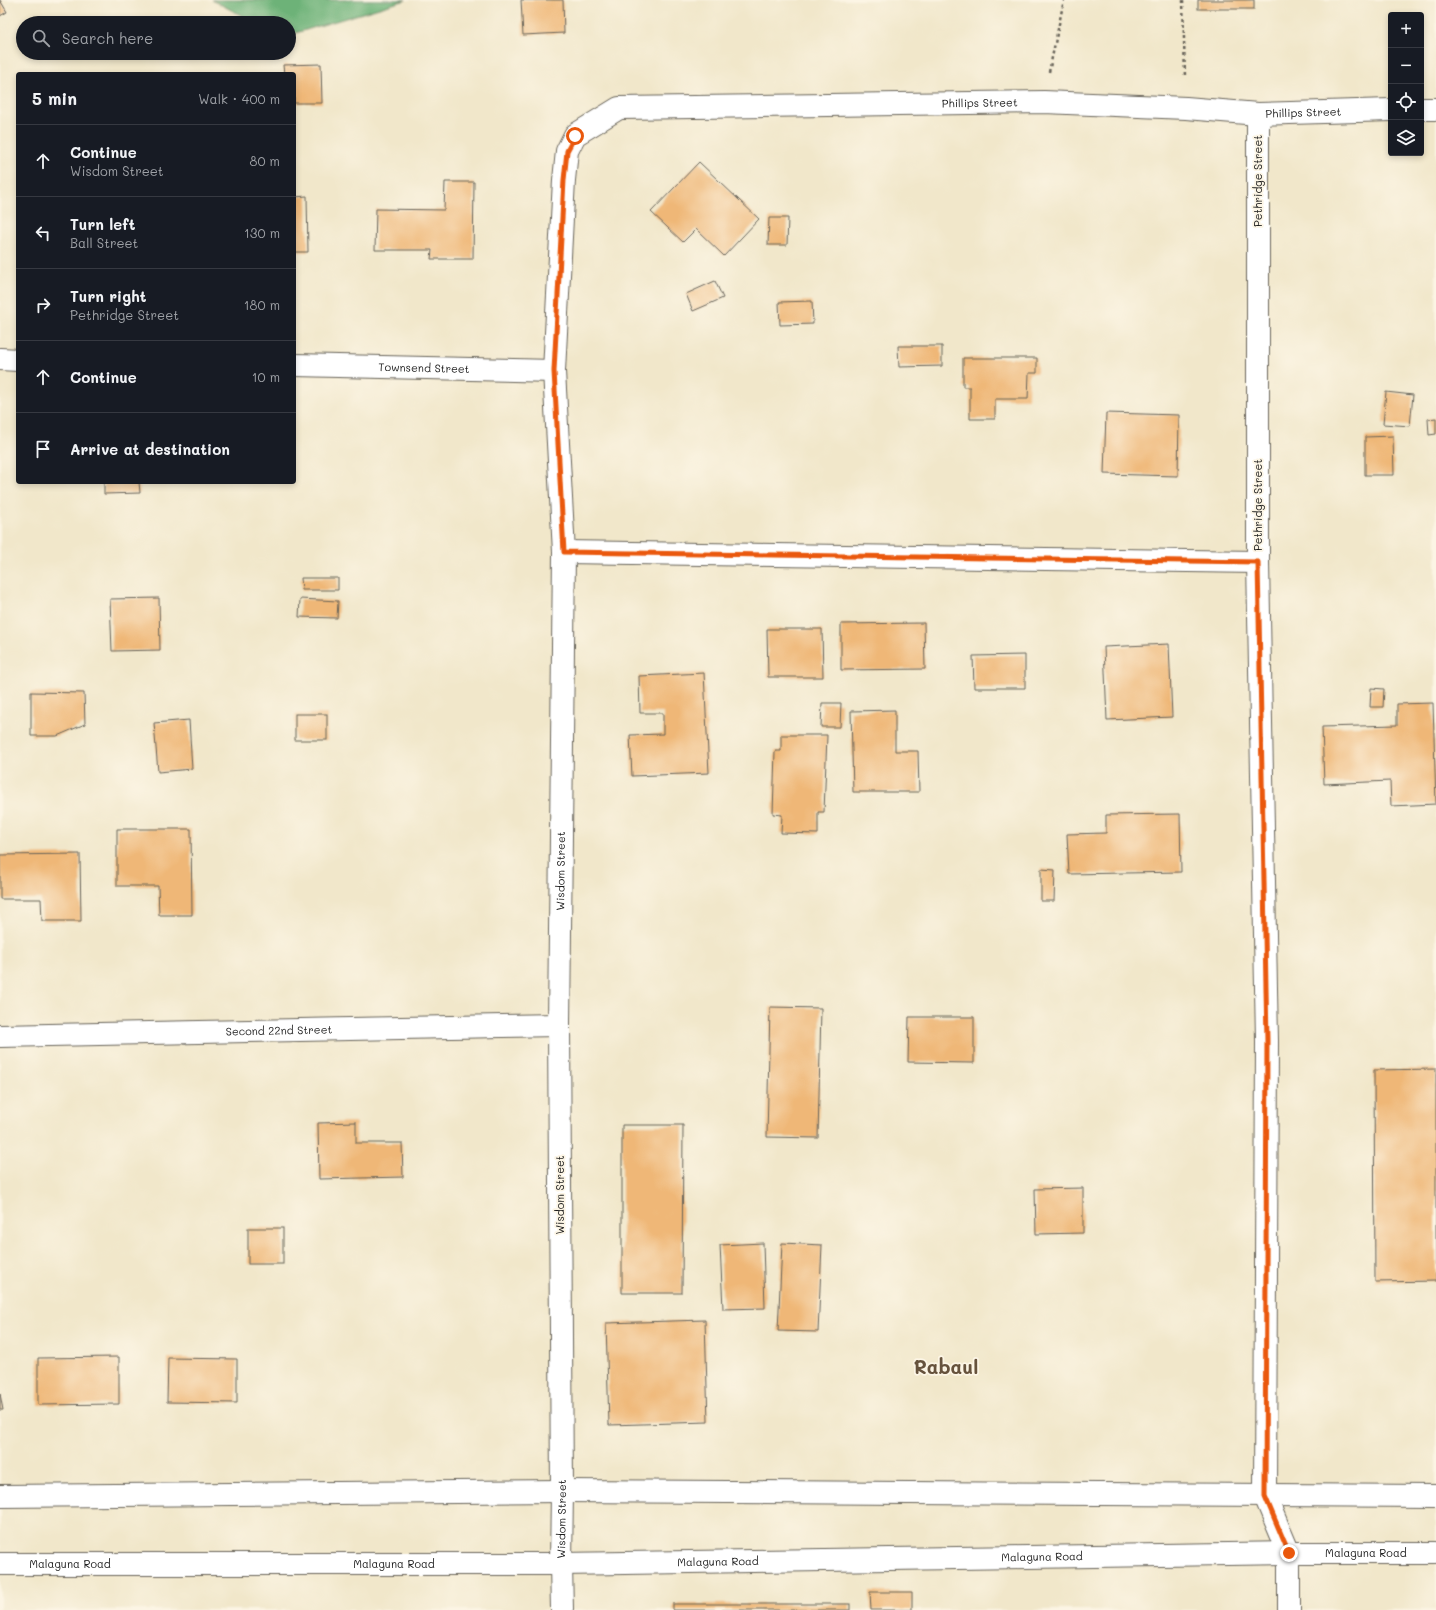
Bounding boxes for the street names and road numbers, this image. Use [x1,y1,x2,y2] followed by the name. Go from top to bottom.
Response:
[942,94,1018,110] street label: Phillips Street
[1265,103,1342,121] street label: Phillips Street
[1250,135,1265,227] street label: Pethridge Street
[378,359,470,376] street label: Townsend Street
[1250,459,1265,551] street label: Pethridge Street
[552,831,568,911] street label: Wisdom Street
[226,1021,333,1039] street label: Second 22nd Street
[552,1155,567,1235] street label: Wisdom Street
[553,1479,569,1559] street label: Wisdom Street
[1325,1545,1407,1560] street label: Malaguna Road
[1001,1548,1083,1564] street label: Malaguna Road
[677,1553,759,1569] street label: Malaguna Road
[29,1556,111,1571] street label: Malaguna Road
[353,1556,435,1571] street label: Malaguna Road

